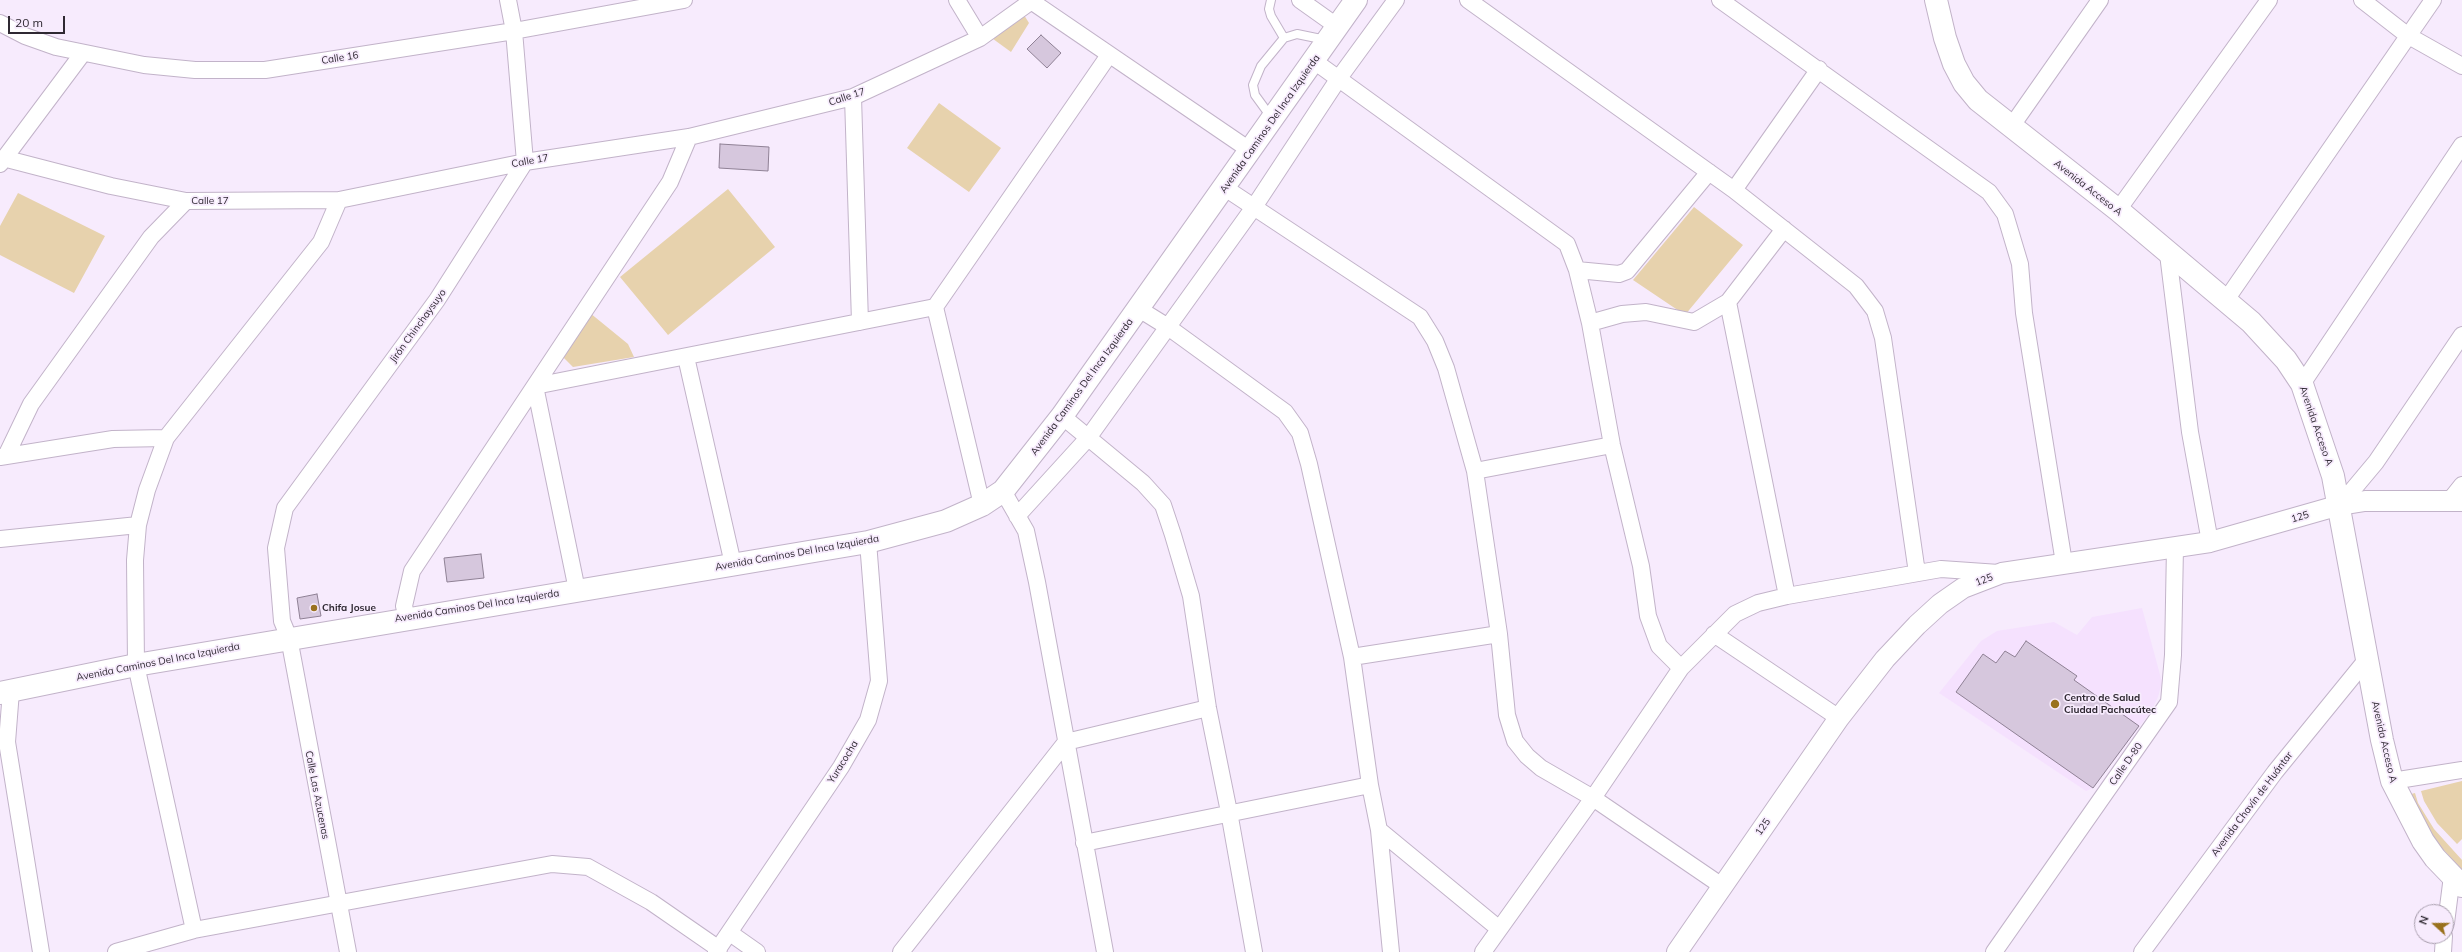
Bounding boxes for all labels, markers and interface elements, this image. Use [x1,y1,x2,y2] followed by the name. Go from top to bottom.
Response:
[10,8,67,34] scale bar
[15,15,43,30] text: 20 m
[321,49,359,67] street label: Calle 16
[1217,52,1323,196] street label: Avenida Caminos Del Inca Izquierda
[827,86,867,108] street label: Calle 17
[510,152,550,170] street label: Calle 17
[2051,158,2125,218] street label: Avenida Acceso A
[191,195,229,207] street label: Calle 17
[387,287,449,365] street label: Jirón Chinchaysuyo
[1028,316,1136,458] street label: Avenida Caminos Del Inca Izquierda
[2297,384,2335,468] street label: Avenida Acceso A
[2290,509,2310,525] street label: 125
[714,533,880,573] street label: Avenida Caminos Del Inca Izquierda
[1973,571,1995,589] street label: 125
[394,587,560,625] street label: Avenida Caminos Del Inca Izquierda
[322,602,376,614] place label: Chifa Josue
[309,603,319,613] marker: Chifa Josue
[75,640,241,684] street label: Avenida Caminos Del Inca Izquierda
[2064,692,2156,716] place label: Centro de Salud Ciudad Pachacútec
[2049,698,2061,710] marker: Centro de Salud Ciudad Pachacútec
[2369,700,2399,784] street label: Avenida Acceso A
[825,738,861,786] street label: Yuracocha
[2107,740,2145,788] street label: Calle D-80
[2209,749,2295,859] street label: Avenida Chavín de Huántar
[303,750,331,840] street label: Calle Las Azucenas
[1753,816,1773,838] street label: 125
[2414,904,2454,944] north arrow
[2416,914,2432,926] text: N

